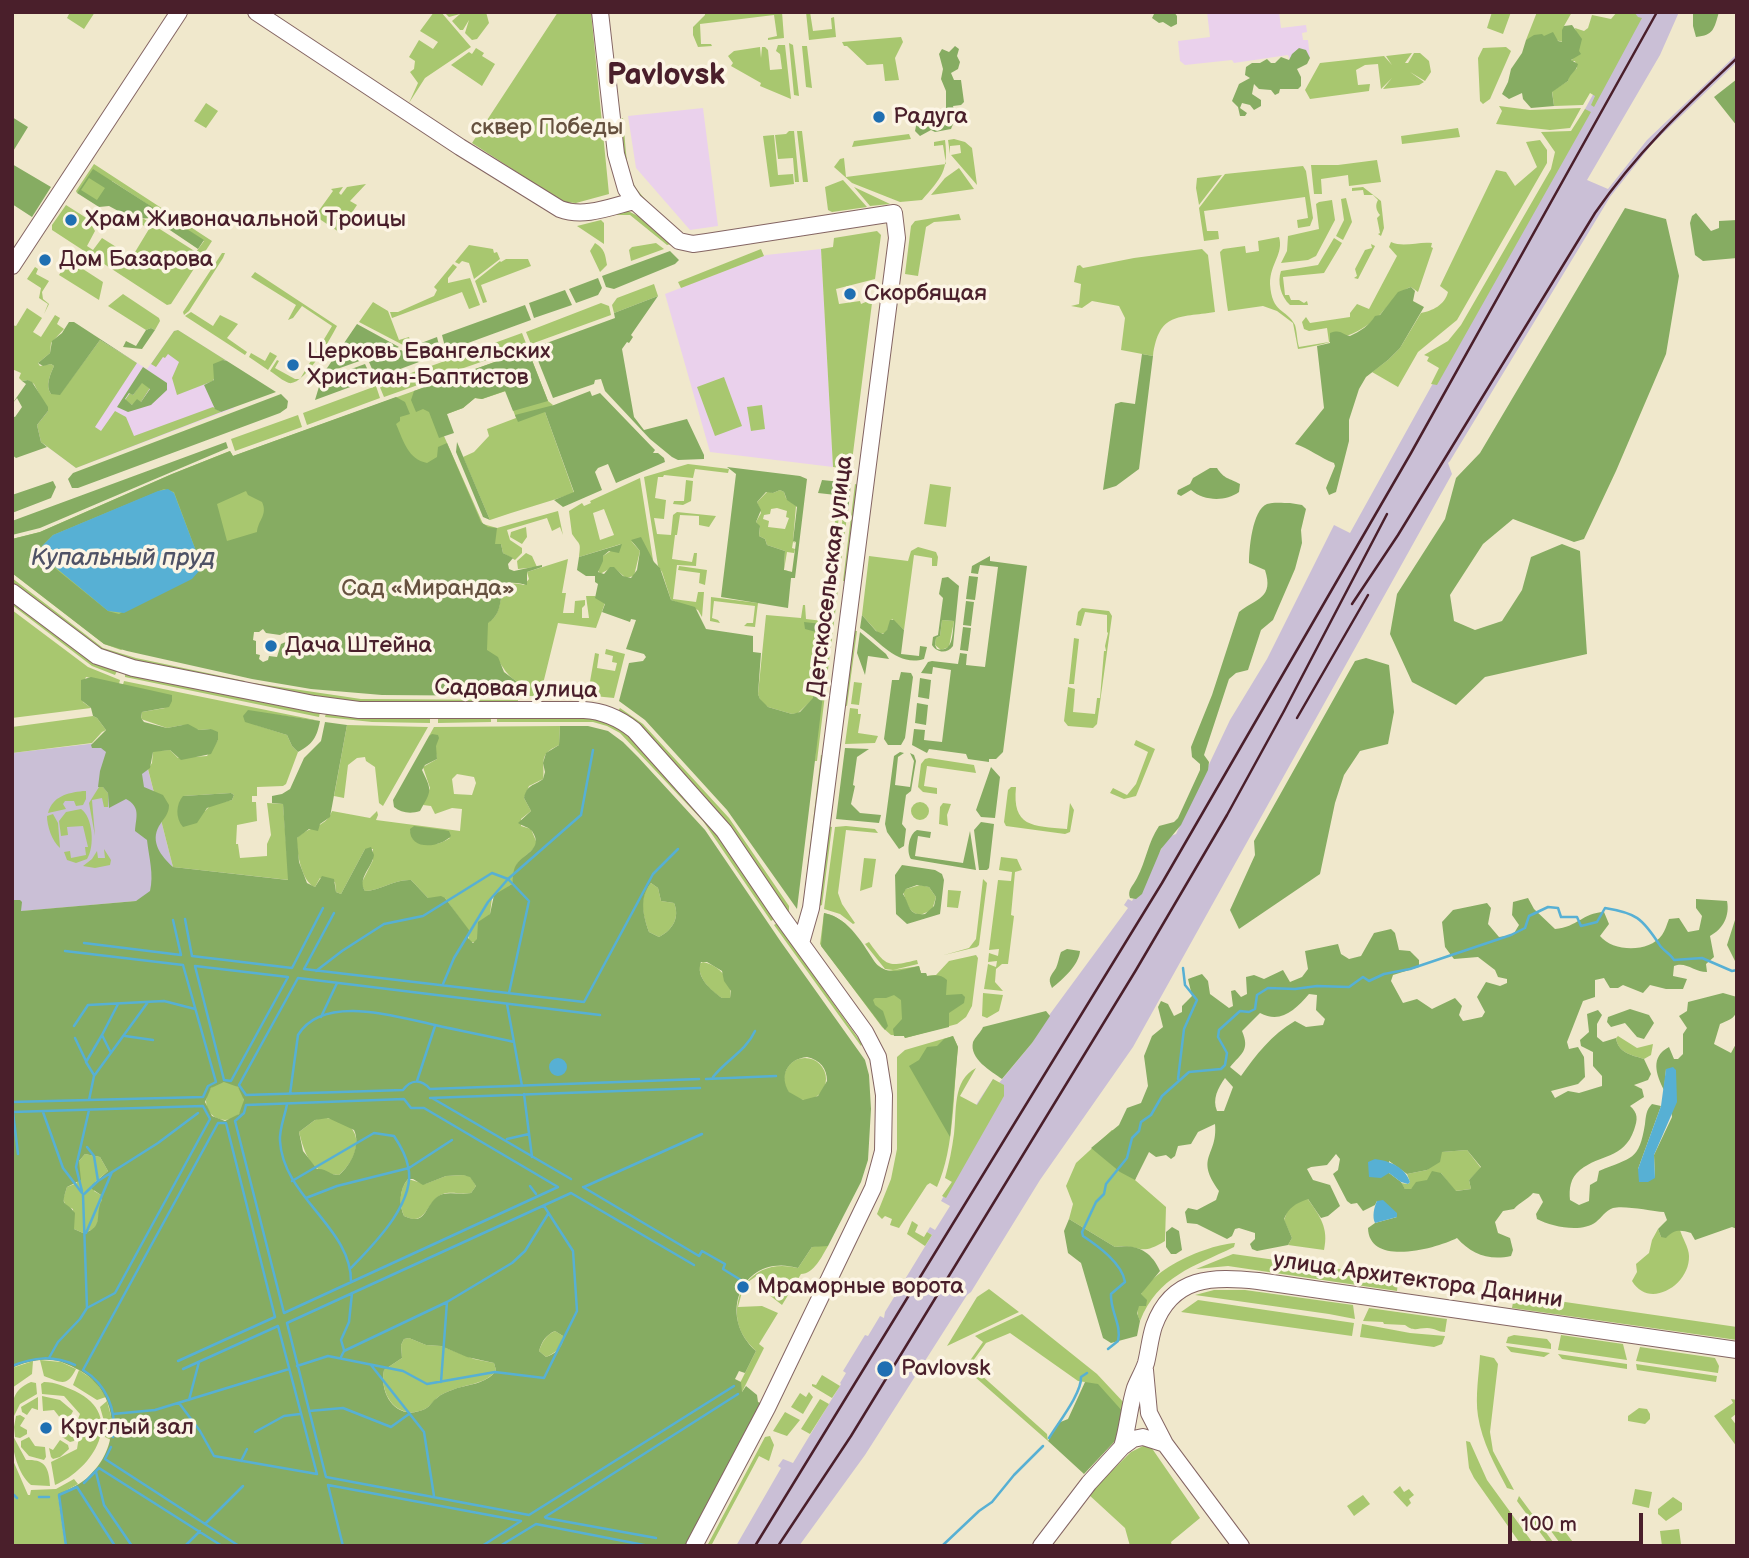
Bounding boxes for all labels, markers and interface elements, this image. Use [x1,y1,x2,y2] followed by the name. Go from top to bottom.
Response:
[607,58,725,94] district label: Pavlovsk
[893,103,968,131] place label: Радуга
[871,109,887,125] marker: Радуга
[471,114,623,142] park label: сквер Победы
[85,206,406,234] place label: Храм Живоначальной Троицы
[63,212,79,228] marker: Храм Живоначальной Троицы
[59,246,213,274] place label: Дом Базарова
[37,252,53,268] marker: Дом Базарова
[864,280,987,308] place label: Скорбящая
[842,286,858,302] marker: Скорбящая
[307,338,551,392] place label: Церковь Евангельских Христиан-Баптистов
[285,357,301,373] marker: Церковь Евангельских Христиан-Баптистов
[803,454,859,698] street label: Детскосельская улица
[31,545,215,573] water label: Купальный пруд
[341,575,515,603] park label: Сад «Миранда»
[285,632,432,660] place label: Дача Штейна
[263,638,279,654] marker: Дача Штейна
[434,675,598,705] street label: Садовая улица
[1271,1247,1565,1315] street label: улица Архитектора Данини
[757,1273,964,1301] place label: Мраморные ворота
[735,1279,751,1295] marker: Мраморные ворота
[901,1355,990,1383] place label: Pavlovsk
[875,1359,895,1379] marker: Pavlovsk
[60,1414,194,1442] place label: Круглый зал
[38,1420,54,1436] marker: Круглый зал
[1511,1498,1646,1542] scale bar
[1521,1512,1577,1537] text: 100 m

